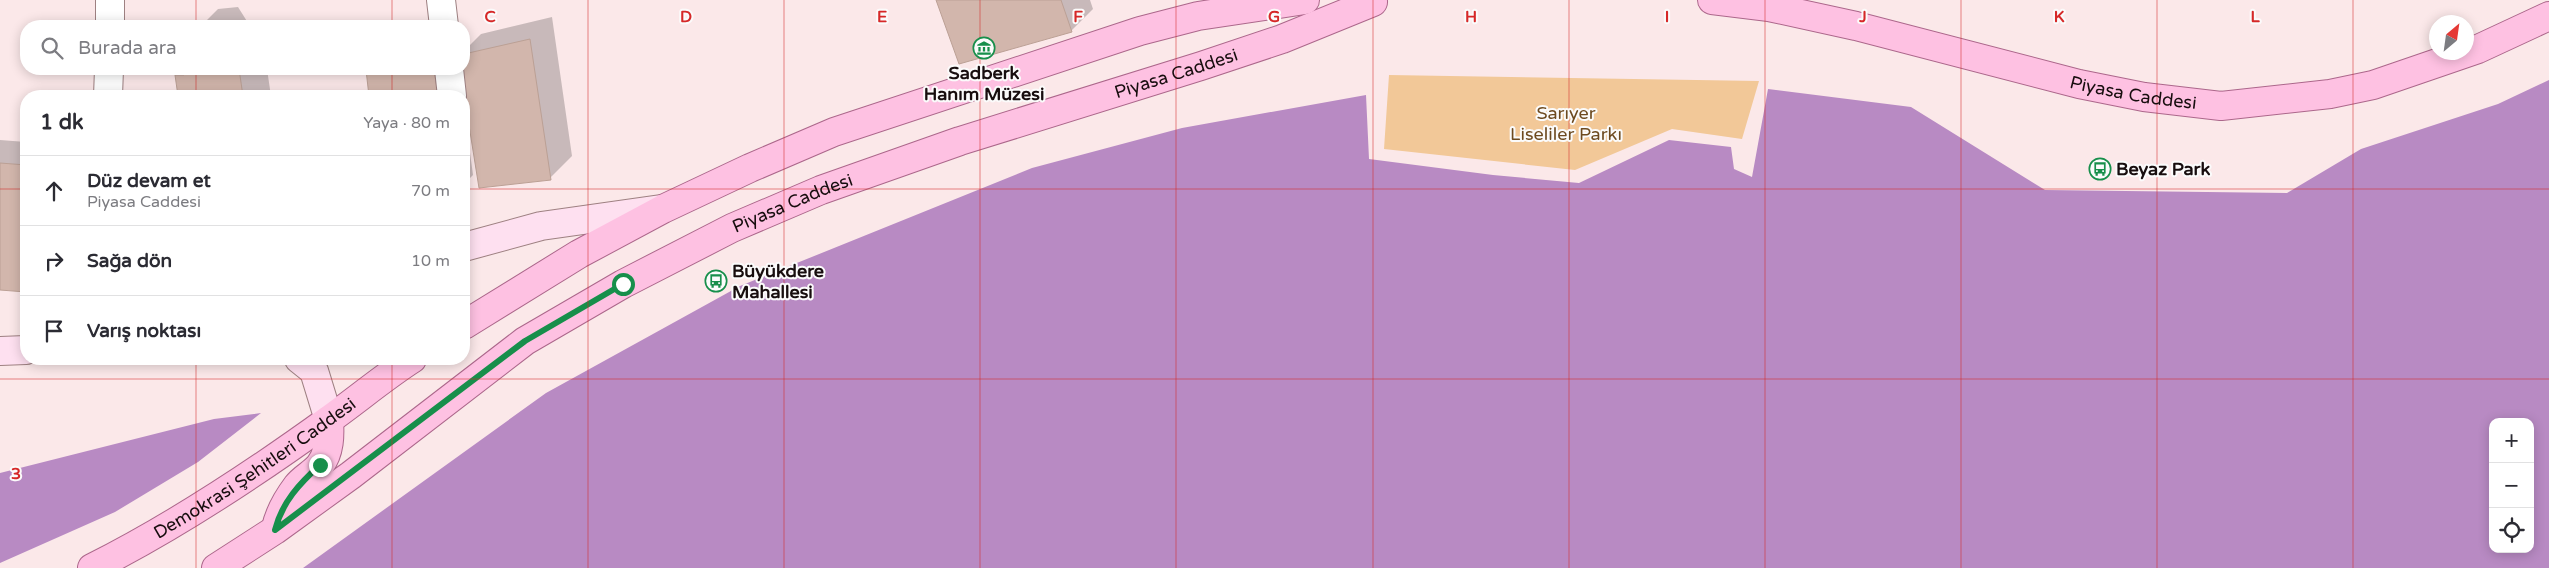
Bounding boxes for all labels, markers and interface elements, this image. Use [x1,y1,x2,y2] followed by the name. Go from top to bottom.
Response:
[484,7,496,27] text: C
[680,7,692,27] text: D
[877,7,887,27] text: E
[1073,7,1083,27] text: F
[1268,7,1280,27] text: G
[1465,7,1477,27] text: H
[1665,7,1669,27] text: I
[1858,7,1867,27] text: J
[2054,7,2065,27] text: K
[2250,7,2260,27] text: L
[2429,15,2474,60] north arrow
[20,20,470,75] search box
[38,34,66,62] icon: search
[972,36,996,60] museum icon: Sadberk Hanım Müzesi
[78,37,177,59] text: Burada ara
[1112,44,1241,103] street label: Piyasa Caddesi
[924,62,1044,105] place label: Sadberk Hanım Müzesi
[2067,71,2198,114] street label: Piyasa Caddesi
[1510,102,1622,145] park label: Sarıyer Liseliler Parkı
[40,110,83,135] text: 1 dk
[363,113,450,133] text: Yaya · 80 m
[2088,157,2112,181] bus stop icon: Beyaz Park
[2116,158,2210,180] place label: Beyaz Park
[729,169,856,238] street label: Piyasa Caddesi
[87,170,211,192] text: Düz devam et
[40,177,68,205] icon: ahead
[411,181,450,201] text: 70 m
[87,192,201,212] text: Piyasa Caddesi
[40,247,68,275] icon: right
[87,250,172,272] text: Sağa dön
[411,251,450,271] text: 10 m
[732,260,824,303] place label: Büyükdere Mahallesi
[704,269,728,293] bus stop icon: Büyükdere Mahallesi
[612,273,635,296] route start
[40,317,68,345] icon: arrive
[87,320,201,342] text: Varış noktası
[150,393,360,544] street label: Demokrasi Şehitleri Caddesi
[2489,418,2534,553] map controls
[2489,418,2534,463] button: +
[309,454,332,477] route end
[2489,463,2534,508] button: −
[11,464,21,484] text: 3
[2489,508,2534,553] button: locate

